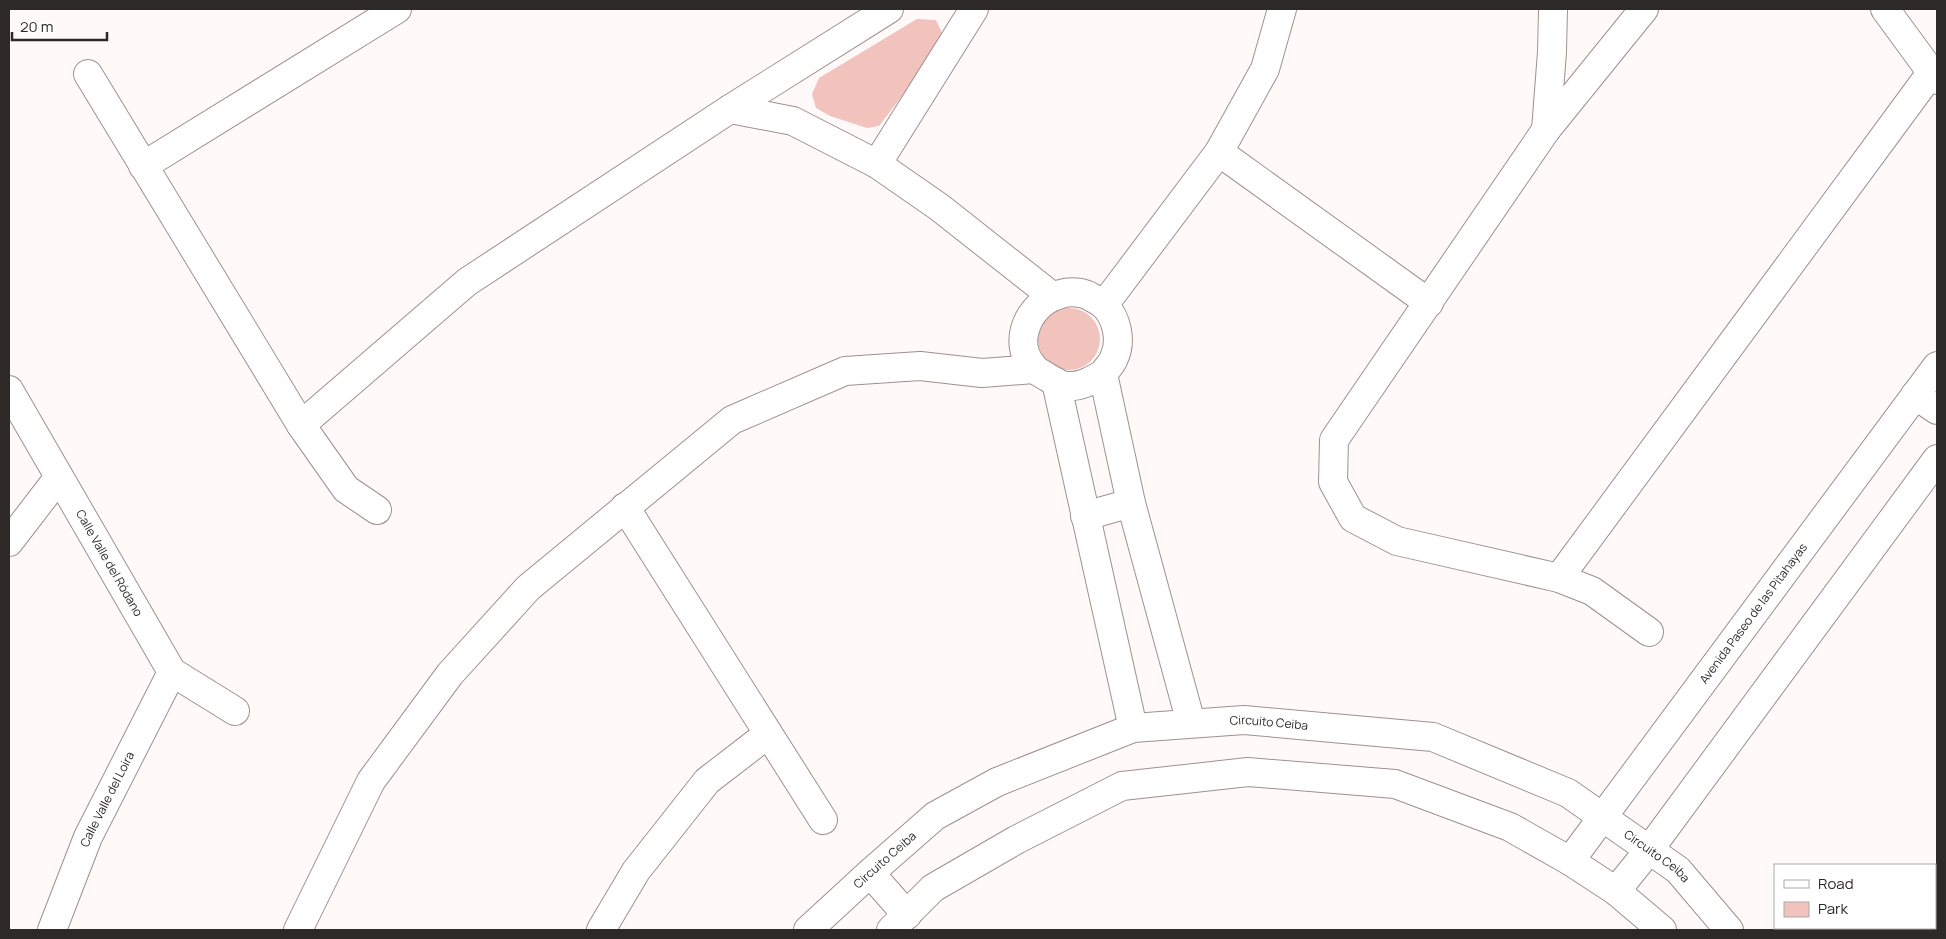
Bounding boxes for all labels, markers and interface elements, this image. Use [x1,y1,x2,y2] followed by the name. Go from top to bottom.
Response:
[12,10,108,42] scale bar
[20,16,53,37] text: 20 m
[72,506,147,619] street label: Calle Valle del Ródano
[1695,539,1811,687] street label: Avenida Paseo de las Pitahayas
[1229,711,1309,734] street label: Circuito Ceiba
[76,748,138,849] street label: Calle Valle del Loira
[1621,826,1694,886] street label: Circuito Ceiba
[850,827,920,892] street label: Circuito Ceiba
[1774,864,1936,929] legend
[1818,873,1854,894] text: Road
[1818,898,1848,919] text: Park

